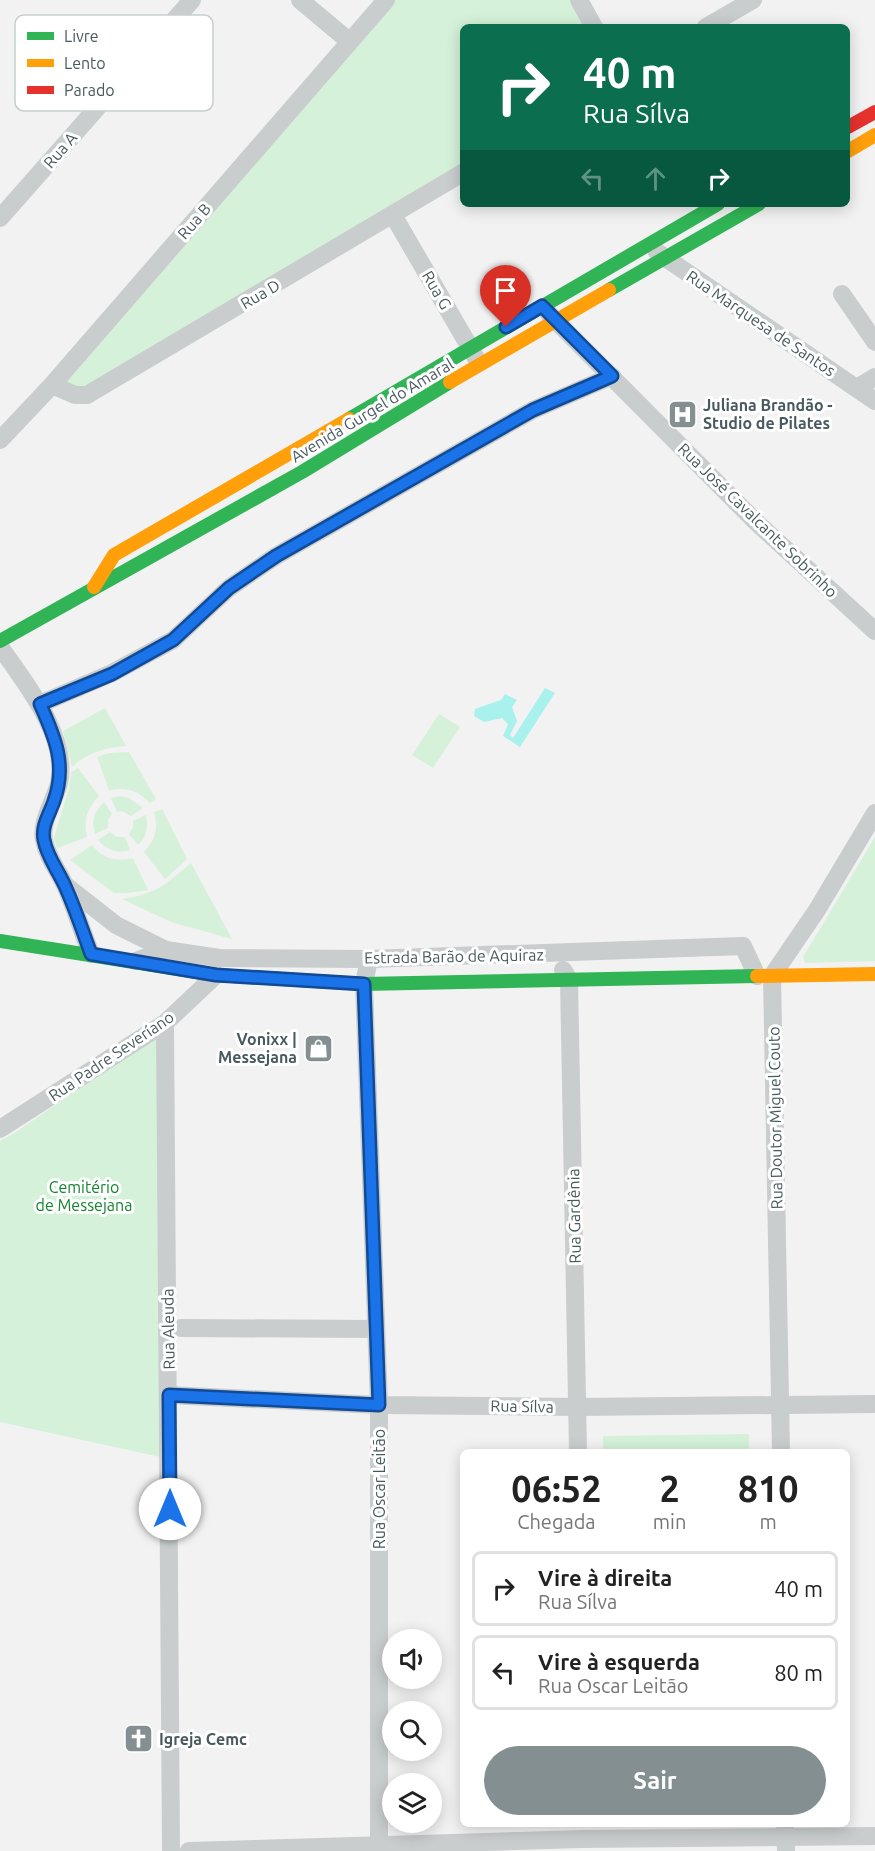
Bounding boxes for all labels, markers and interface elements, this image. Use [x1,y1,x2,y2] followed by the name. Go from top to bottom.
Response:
[15,15,213,111] legend
[64,27,99,45] text: Livre
[484,48,562,126] icon: right
[583,49,677,96] text: 40 m
[64,54,106,72] text: Lento
[64,81,115,99] text: Parado
[583,98,690,128] text: Rua Sílva
[40,128,81,172] street label: Rua A
[576,162,609,195] icon: left
[639,162,672,195] icon: ahead
[702,162,735,195] icon: right
[174,200,214,242] street label: Rua B
[480,265,531,327] pin
[683,266,839,380] street label: Rua Marquesa de Santos
[419,267,455,313] street label: Rua G
[489,274,522,307] icon: arrive
[237,276,283,312] street label: Rua D
[288,354,456,466] street label: Avenida Gurgel do Amaral
[703,396,833,432] place label: Juliana Brandão - Studio de Pilates
[666,398,698,430] hospital icon: Juliana Brandão - Studio de Pilates
[675,439,841,601] street label: Rua José Cavalcante Sobrinho
[364,945,544,967] street label: Estrada Barão de Aquiraz
[45,1007,177,1105] street label: Rua Padre Severíano
[764,1026,786,1210] street label: Rua Doutor Miguel Couto
[218,1030,297,1066] place label: Vonixx | Messejana
[302,1032,334,1064] shop icon: Vonixx | Messejana
[564,1168,584,1264] street label: Rua Gardênia
[36,1178,132,1214] park label: Cemitério de Messejana
[158,1288,178,1370] street label: Rua Aleuda
[490,1396,554,1416] street label: Rua Sílva
[370,1429,388,1549] street label: Rua Oscar Leitão
[511,1468,601,1509] text: 06:52
[659,1468,680,1509] text: 2
[738,1468,799,1509] text: 810
[138,1477,202,1541] position arrow
[517,1510,596,1533] text: Chegada
[653,1510,686,1533] text: min
[760,1510,777,1533] text: m
[538,1565,672,1590] text: Vire à direita
[487,1572,520,1605] icon: right
[774,1576,823,1601] text: 40 m
[538,1590,617,1613] text: Rua Sílva
[382,1629,442,1833] map controls
[382,1629,442,1689] button: sound
[538,1649,700,1674] text: Vire à esquerda
[487,1656,520,1689] icon: left
[774,1660,823,1685] text: 80 m
[538,1674,689,1697] text: Rua Oscar Leitão
[382,1701,442,1761] button: search
[122,1723,154,1755] church icon: Igreja Cemc
[159,1730,247,1748] place label: Igreja Cemc
[484,1746,826,1815] button: Sair
[382,1773,442,1833] button: layers

